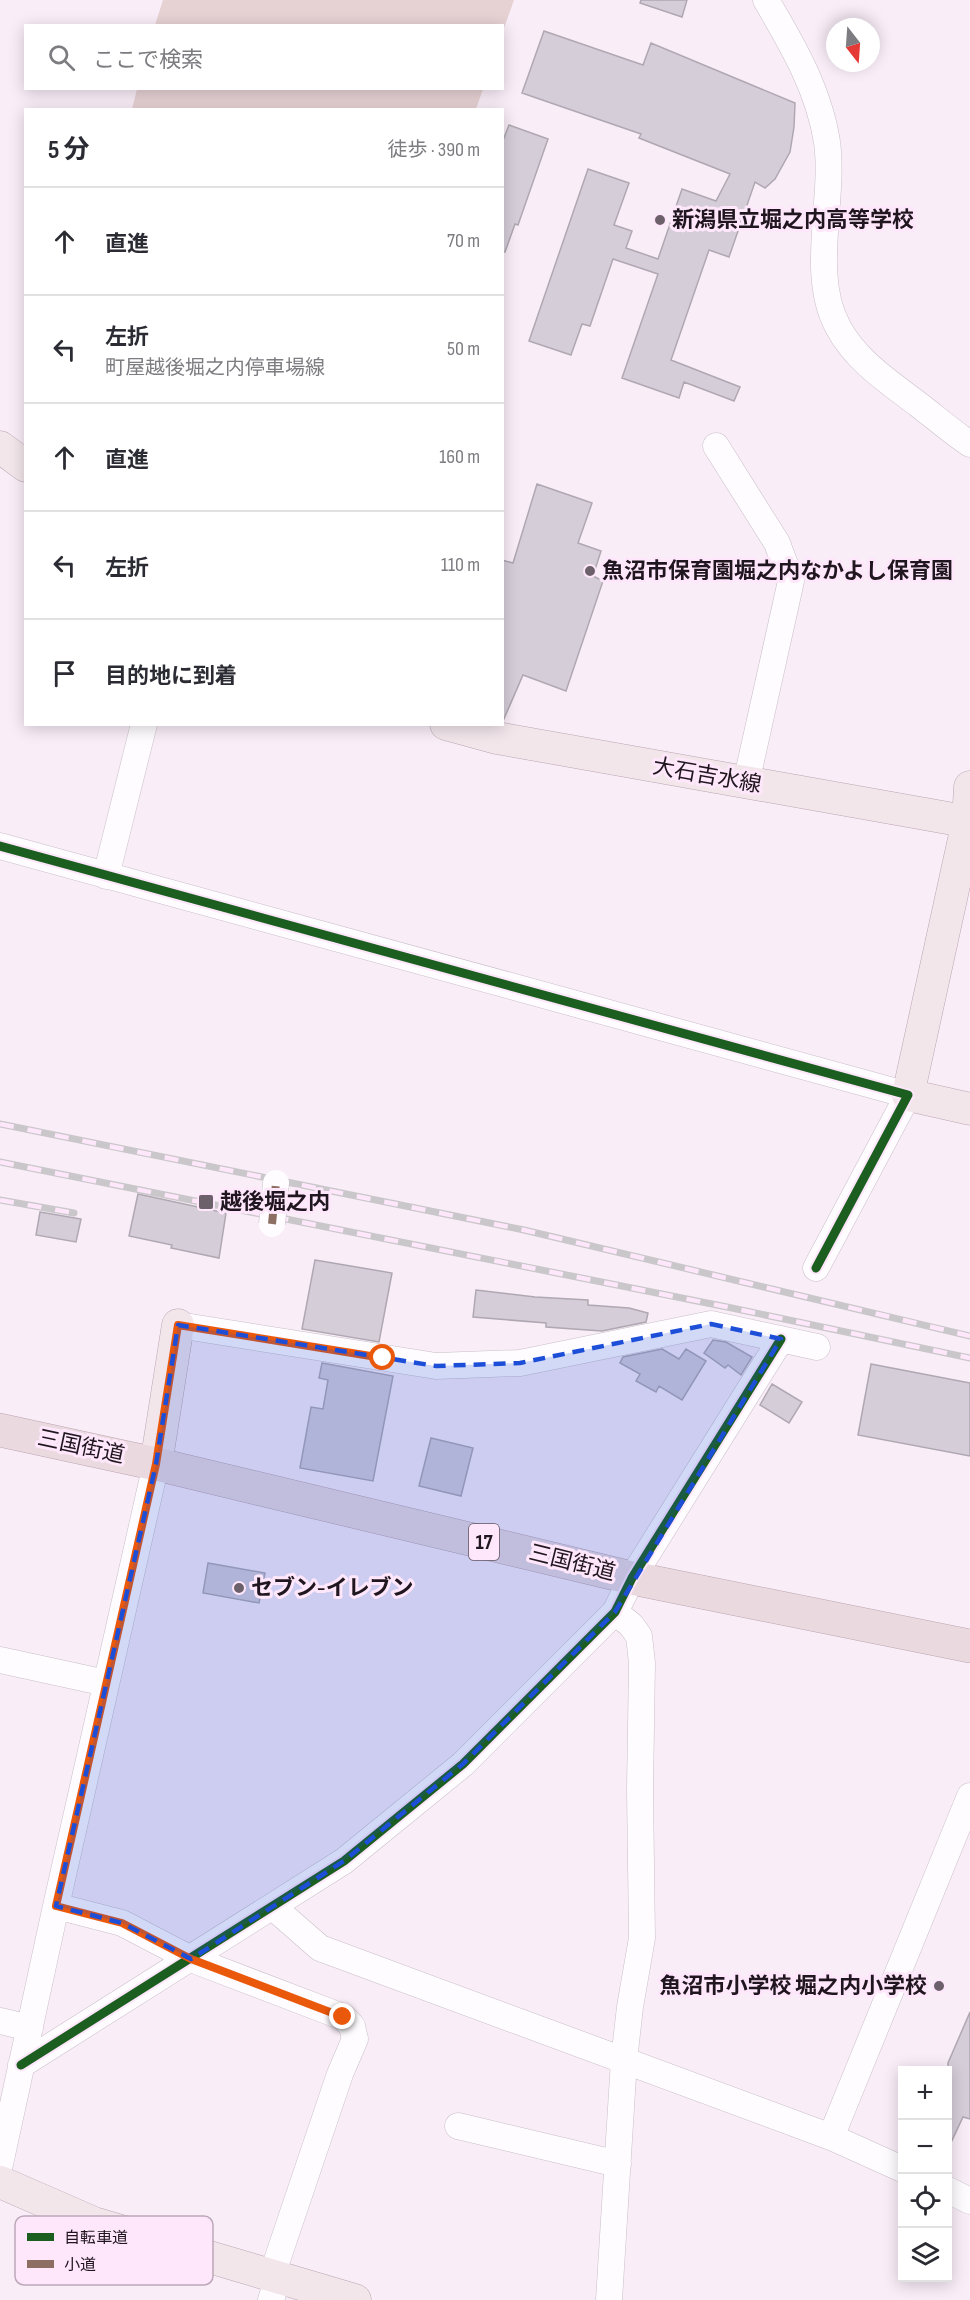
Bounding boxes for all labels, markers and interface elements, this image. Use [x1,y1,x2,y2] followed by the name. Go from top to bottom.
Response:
[826,18,880,72] north arrow
[24,24,504,90] search box
[45,41,78,74] icon: search
[93,47,203,74] text: ここで検索
[48,135,89,166] text: 5 分
[387,138,480,162] text: 徒歩 · 390 m
[672,207,914,234] place label: 新潟県立堀之内高等学校
[653,213,667,227] marker: 新潟県立堀之内高等学校
[48,225,81,258] icon: ahead
[447,229,480,253] text: 70 m
[105,231,149,258] text: 直進
[105,324,149,351] text: 左折
[48,333,81,366] icon: left
[447,337,480,361] text: 50 m
[105,356,325,380] text: 町屋越後堀之内停車場線
[48,441,81,474] icon: ahead
[439,445,480,469] text: 160 m
[105,447,149,474] text: 直進
[48,549,81,582] icon: left
[441,553,480,577] text: 110 m
[105,555,149,582] text: 左折
[602,558,953,585] place label: 魚沼市保育園堀之内なかよし保育園
[583,564,597,578] marker: 魚沼市保育園堀之内なかよし保育園
[48,657,81,690] icon: arrive
[105,663,237,690] text: 目的地に到着
[650,753,764,799] street label: 大石吉水線
[220,1189,330,1216] place label: 越後堀之内
[197,1193,215,1211] marker: 越後堀之内
[369,1344,395,1370] route start
[35,1425,127,1469] street label: 三国街道
[469,1524,499,1560] road number: 17
[526,1539,618,1587] street label: 三国街道
[251,1575,413,1602] place label: セブン-イレブン
[232,1581,246,1595] marker: セブン-イレブン
[660,1973,927,2000] place label: 魚沼市小学校 堀之内小学校
[932,1979,946,1993] marker: 魚沼市小学校 堀之内小学校
[329,2003,355,2029] route end
[898,2066,952,2282] map controls
[898,2066,952,2120] button: +
[898,2120,952,2174] button: −
[898,2174,952,2228] button: locate
[15,2216,213,2285] legend
[898,2228,952,2282] button: layers
[64,2229,128,2248] text: 自転車道
[64,2256,96,2275] text: 小道

